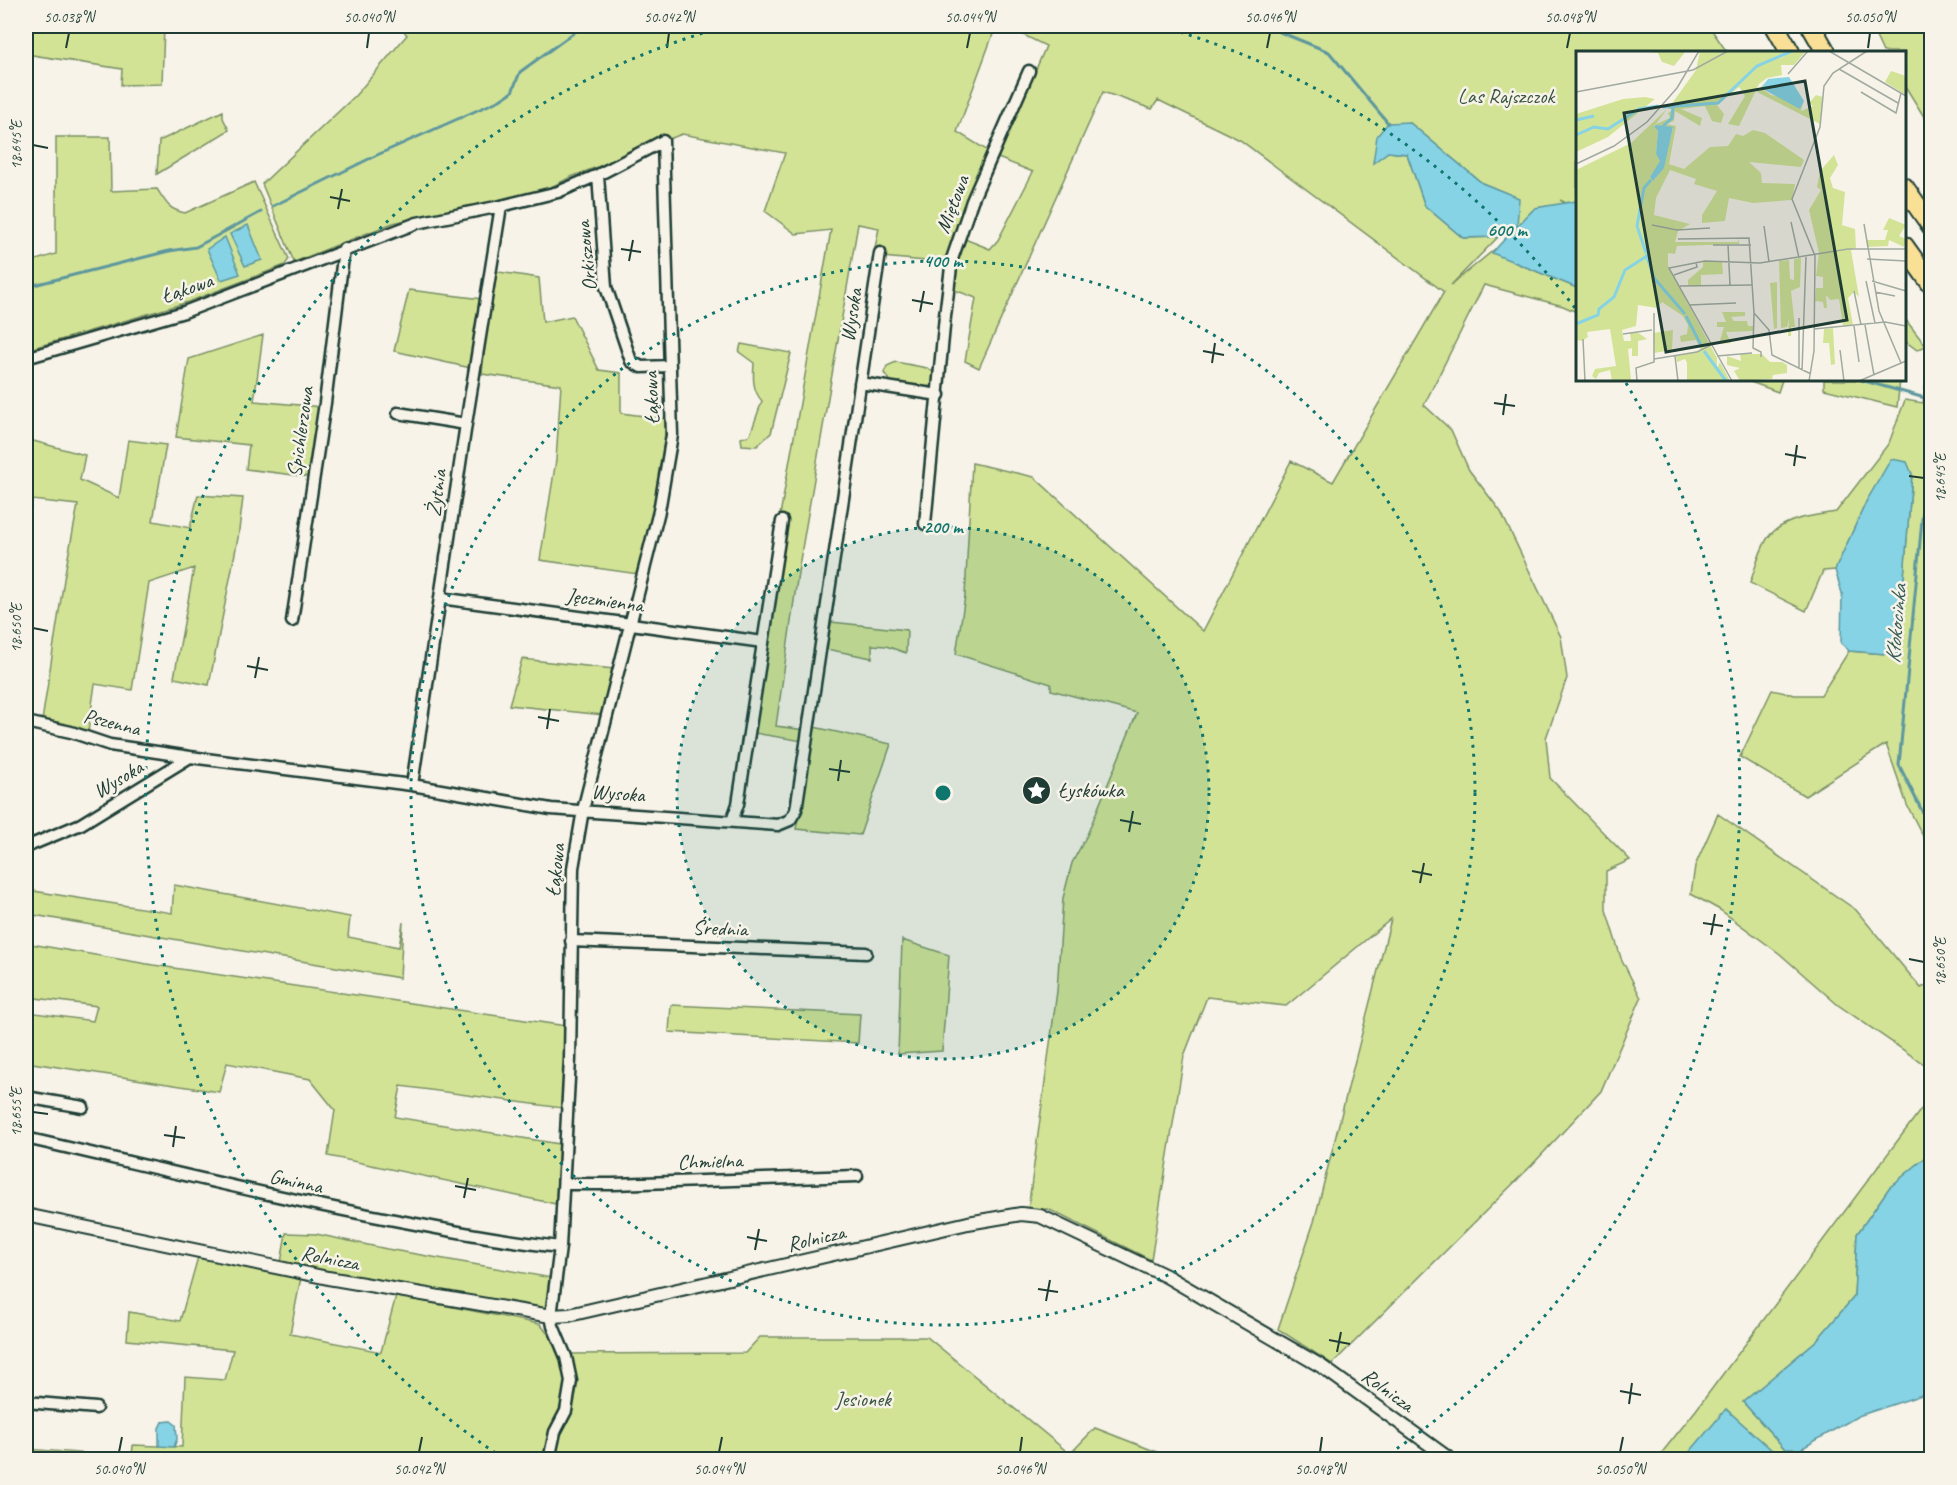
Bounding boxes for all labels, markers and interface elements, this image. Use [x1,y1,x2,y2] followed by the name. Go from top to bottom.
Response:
[44,8,97,27] text: 50.038°N
[344,8,397,27] text: 50.040°N
[644,8,697,27] text: 50.042°N
[945,8,998,27] text: 50.044°N
[1245,8,1298,27] text: 50.046°N
[1545,8,1598,27] text: 50.048°N
[1845,8,1898,27] text: 50.050°N
[1576,51,1906,381] inset map
[1458,83,1557,109] park label: Las Rajszczok
[7,118,26,169] text: 18.645°E
[929,170,975,237] street label: Miętowa
[569,217,603,292] street label: Orkiszowa
[1487,219,1528,241] text: 600 m
[924,250,964,272] text: 400 m
[158,267,218,309] street label: Łąkowa
[834,285,868,343] street label: Wysoka
[637,370,665,425] street label: Łąkowa
[281,383,319,479] street label: Spichlerzowa
[1931,451,1950,502] text: 18.645°E
[420,466,452,518] street label: Żytnia
[924,516,964,538] text: 200 m
[1879,581,1914,665] water label: Kłokocinka
[564,582,647,619] street label: Jęczmienna
[7,601,26,652] text: 18.650°E
[81,702,144,742] street label: Pszenna
[88,753,149,804] street label: Wysoka
[1021,774,1053,806] place icon: Łyskówka
[1058,777,1126,803] place label: Łyskówka
[590,778,647,808] street label: Wysoka
[933,783,953,803] centre of rings
[539,841,571,898] street label: Łąkowa
[692,914,750,942] street label: Średnia
[1931,935,1950,986] text: 18.650°E
[7,1085,26,1136] text: 18.655°E
[677,1147,745,1175] street label: Chmielna
[267,1163,326,1200] street label: Gminna
[785,1218,850,1257] street label: Rolnicza
[299,1240,364,1277] street label: Rolnicza
[1357,1362,1421,1419] street label: Rolnicza
[834,1386,892,1412] park label: Jesionek
[94,1460,147,1479] text: 50.040°N
[394,1460,447,1479] text: 50.042°N
[694,1460,747,1479] text: 50.044°N
[995,1460,1048,1479] text: 50.046°N
[1295,1460,1348,1479] text: 50.048°N
[1595,1460,1648,1479] text: 50.050°N

